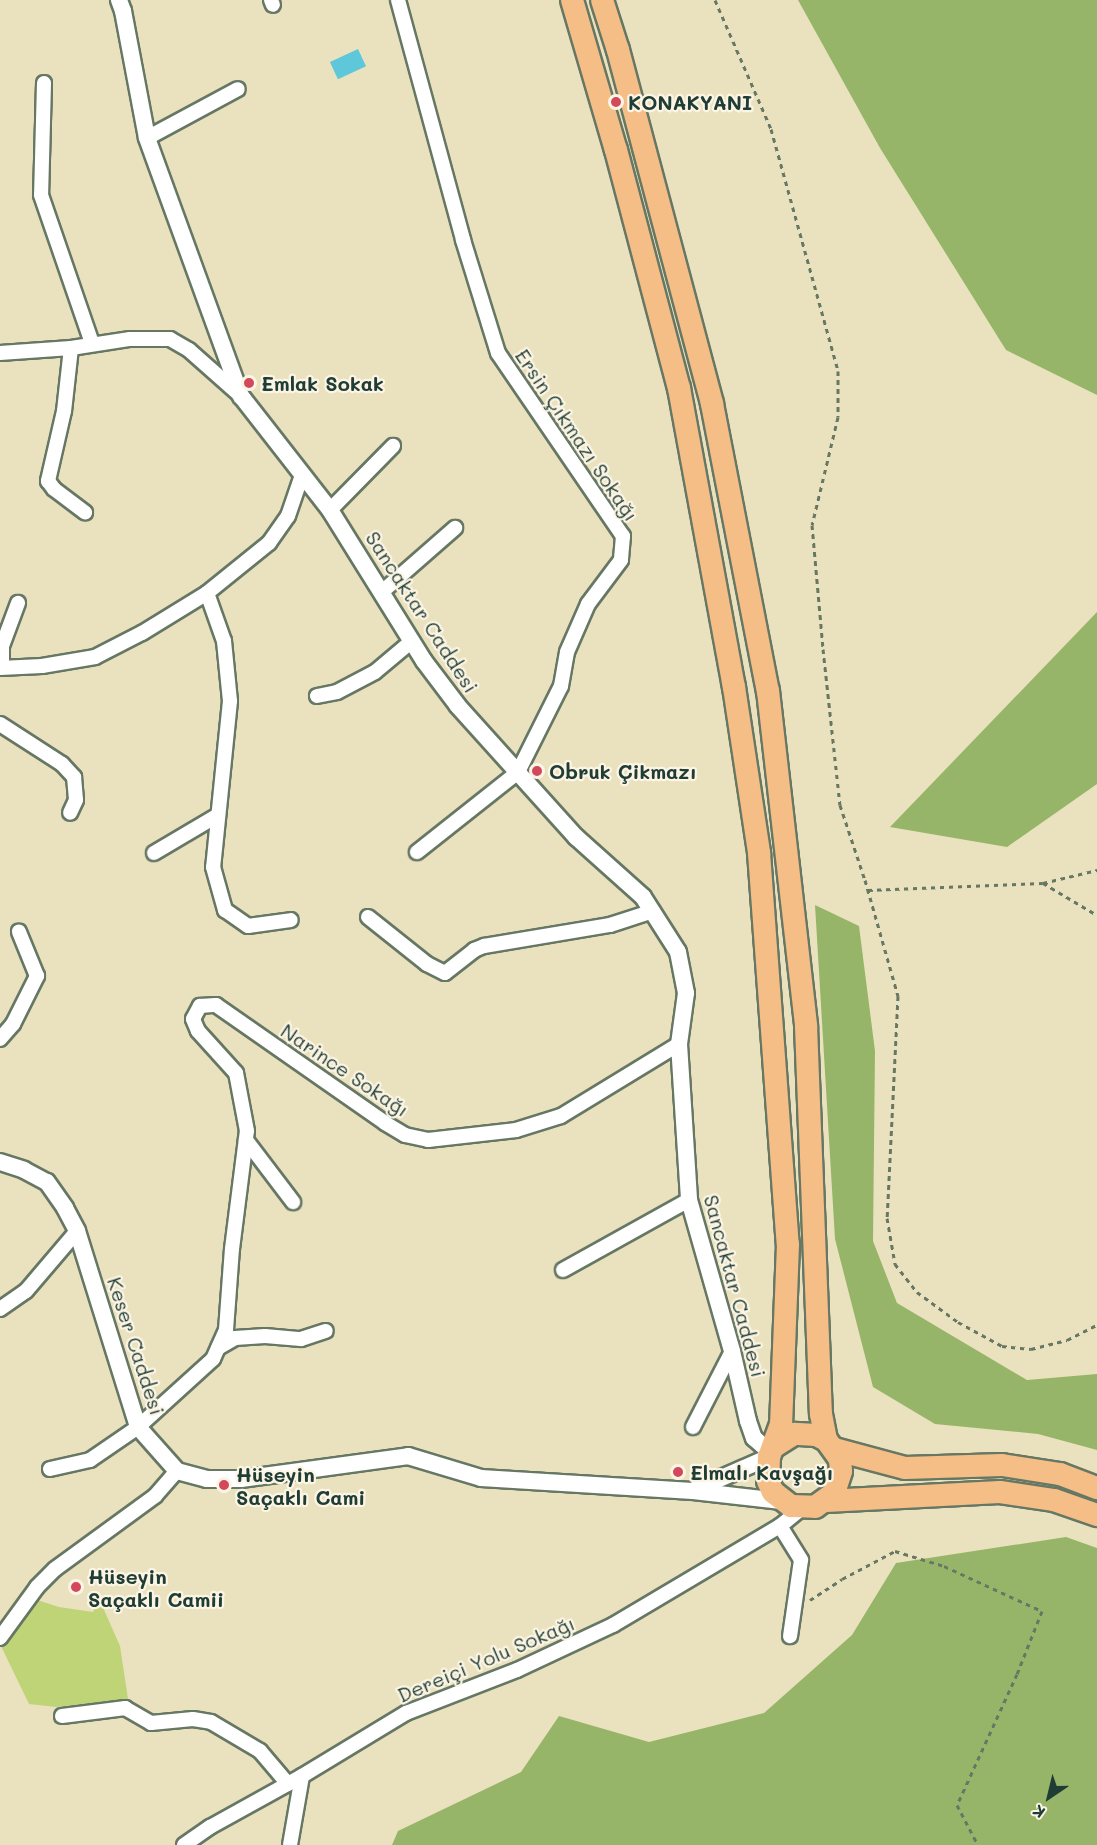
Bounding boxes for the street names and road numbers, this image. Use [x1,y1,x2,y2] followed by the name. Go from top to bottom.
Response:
[510,344,644,526] street label: Ersin Çıkmazı Sokağı
[361,527,483,697] street label: Sancaktar Caddesi
[276,1018,414,1122] street label: Narince Sokağı
[699,1192,771,1380] street label: Sancaktar Caddesi
[102,1274,170,1418] street label: Keser Caddesi
[394,1611,578,1707] street label: Dereiçi Yolu Sokağı

